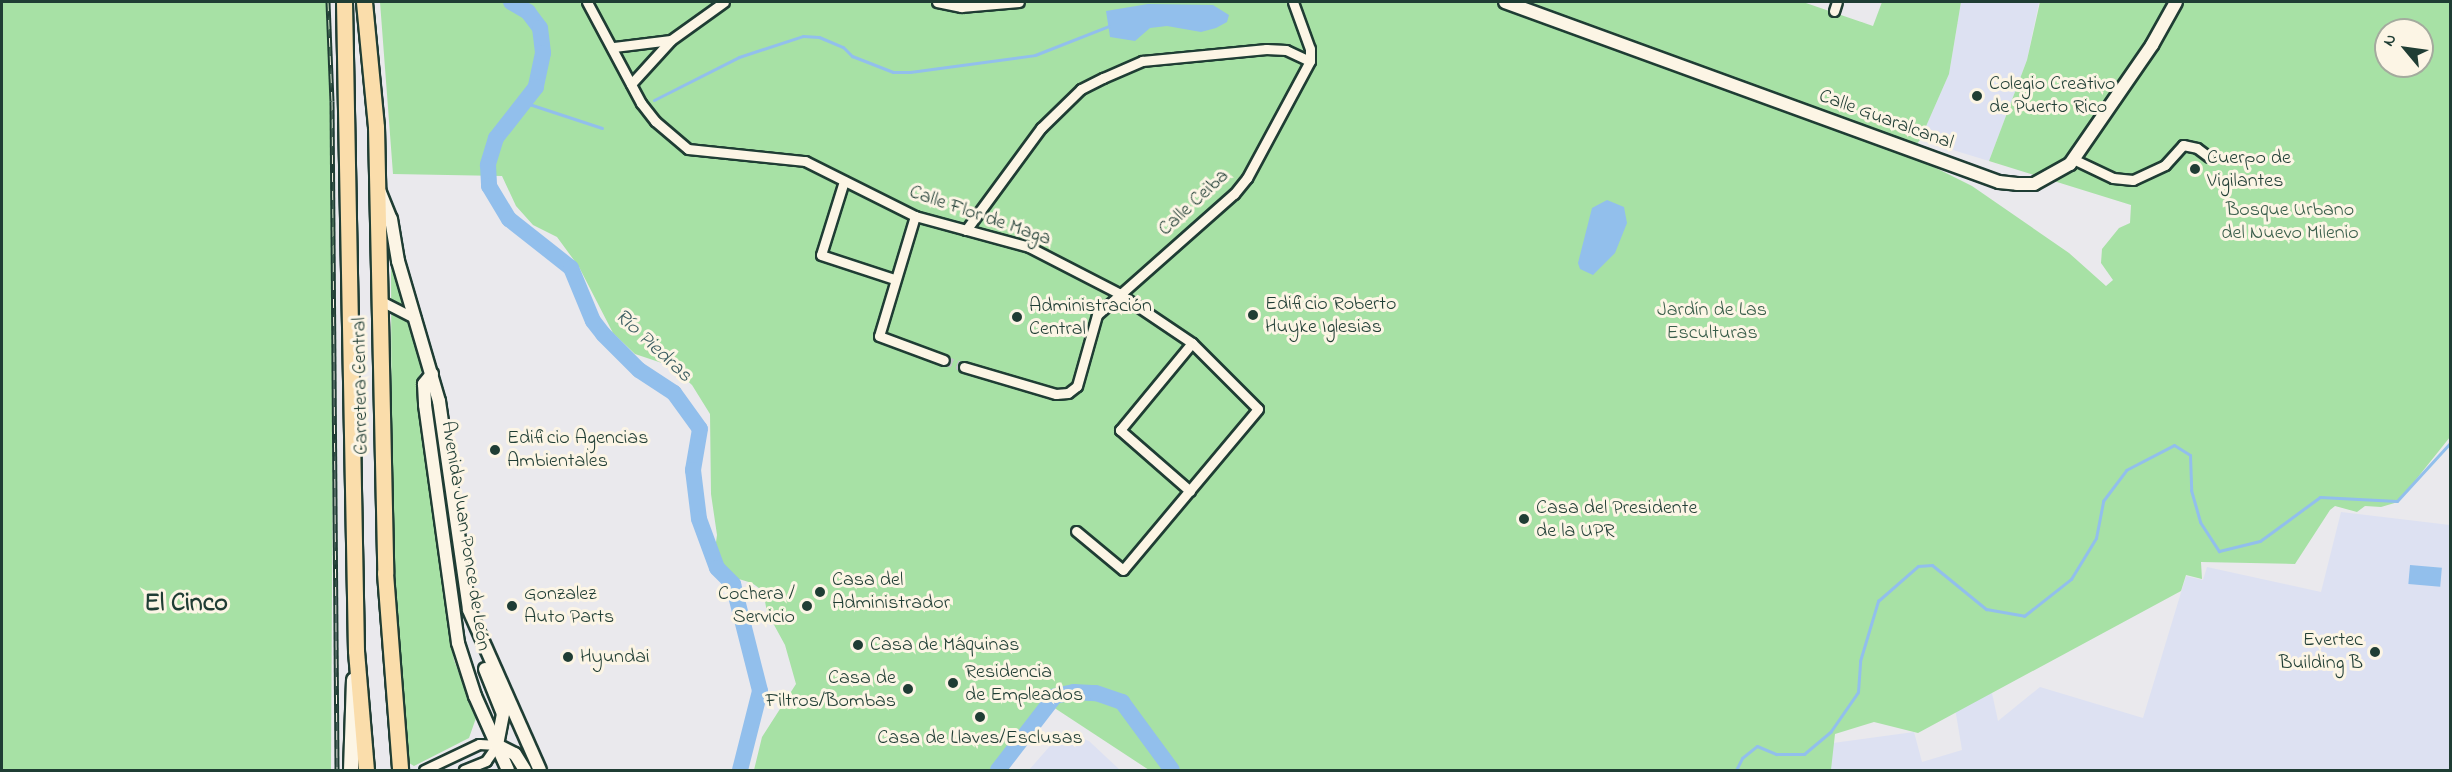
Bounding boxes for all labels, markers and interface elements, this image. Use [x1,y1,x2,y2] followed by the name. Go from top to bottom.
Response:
[2374,18,2434,78] north arrow
[2377,30,2403,51] text: N
[1989,72,2115,119] place label: Colegio Creativo de Puerto Rico
[1816,85,1956,155] street label: Calle Guaralcanal
[1970,89,1984,103] marker: Colegio Creativo de Puerto Rico
[2207,146,2291,193] place label: Cuerpo de Vigilantes
[2188,162,2202,176] marker: Cuerpo de Vigilantes
[1154,164,1234,242] street label: Calle Ceiba
[906,181,1054,251] street label: Calle Flor de Maga
[2221,198,2359,245] park label: Bosque Urbano del Nuevo Milenio
[1265,292,1396,339] place label: Edificio Roberto Huyke Iglesias
[1029,294,1152,341] place label: Administración Central
[1657,298,1767,345] park label: Jardín de Las Esculturas
[609,304,697,388] water label: Río Piedras
[1246,308,1260,322] marker: Edificio Roberto Huyke Iglesias
[1010,310,1024,324] marker: Administración Central
[348,317,374,455] street label: Carretera Central
[435,419,495,653] street label: Avenida Juan Ponce de León
[507,426,648,473] place label: Edificio Agencias Ambientales
[488,443,502,457] marker: Edificio Agencias Ambientales
[1536,496,1697,543] place label: Casa del Presidente de la UPR
[1517,512,1531,526] marker: Casa del Presidente de la UPR
[832,568,950,615] place label: Casa del Administrador
[524,582,614,629] place label: Gonzalez Auto Parts
[718,582,795,629] place label: Cochera / Servicio
[813,585,827,599] marker: Casa del Administrador
[144,589,228,621] district label: El Cinco
[505,599,519,613] marker: Gonzalez Auto Parts
[800,599,814,613] marker: Cochera / Servicio
[2279,628,2363,675] place label: Evertec Building B
[870,633,1019,657] place label: Casa de Máquinas
[851,638,865,652] marker: Casa de Máquinas
[580,645,650,669] place label: Hyundai
[2368,645,2382,659] marker: Evertec Building B
[561,650,575,664] marker: Hyundai
[965,660,1083,707] place label: Residencia de Empleados
[765,666,896,713] place label: Casa de Filtros/Bombas
[946,676,960,690] marker: Residencia de Empleados
[901,682,915,696] marker: Casa de Filtros/Bombas
[973,710,987,724] marker: Casa de Llaves/Esclusas
[877,726,1083,750] place label: Casa de Llaves/Esclusas

